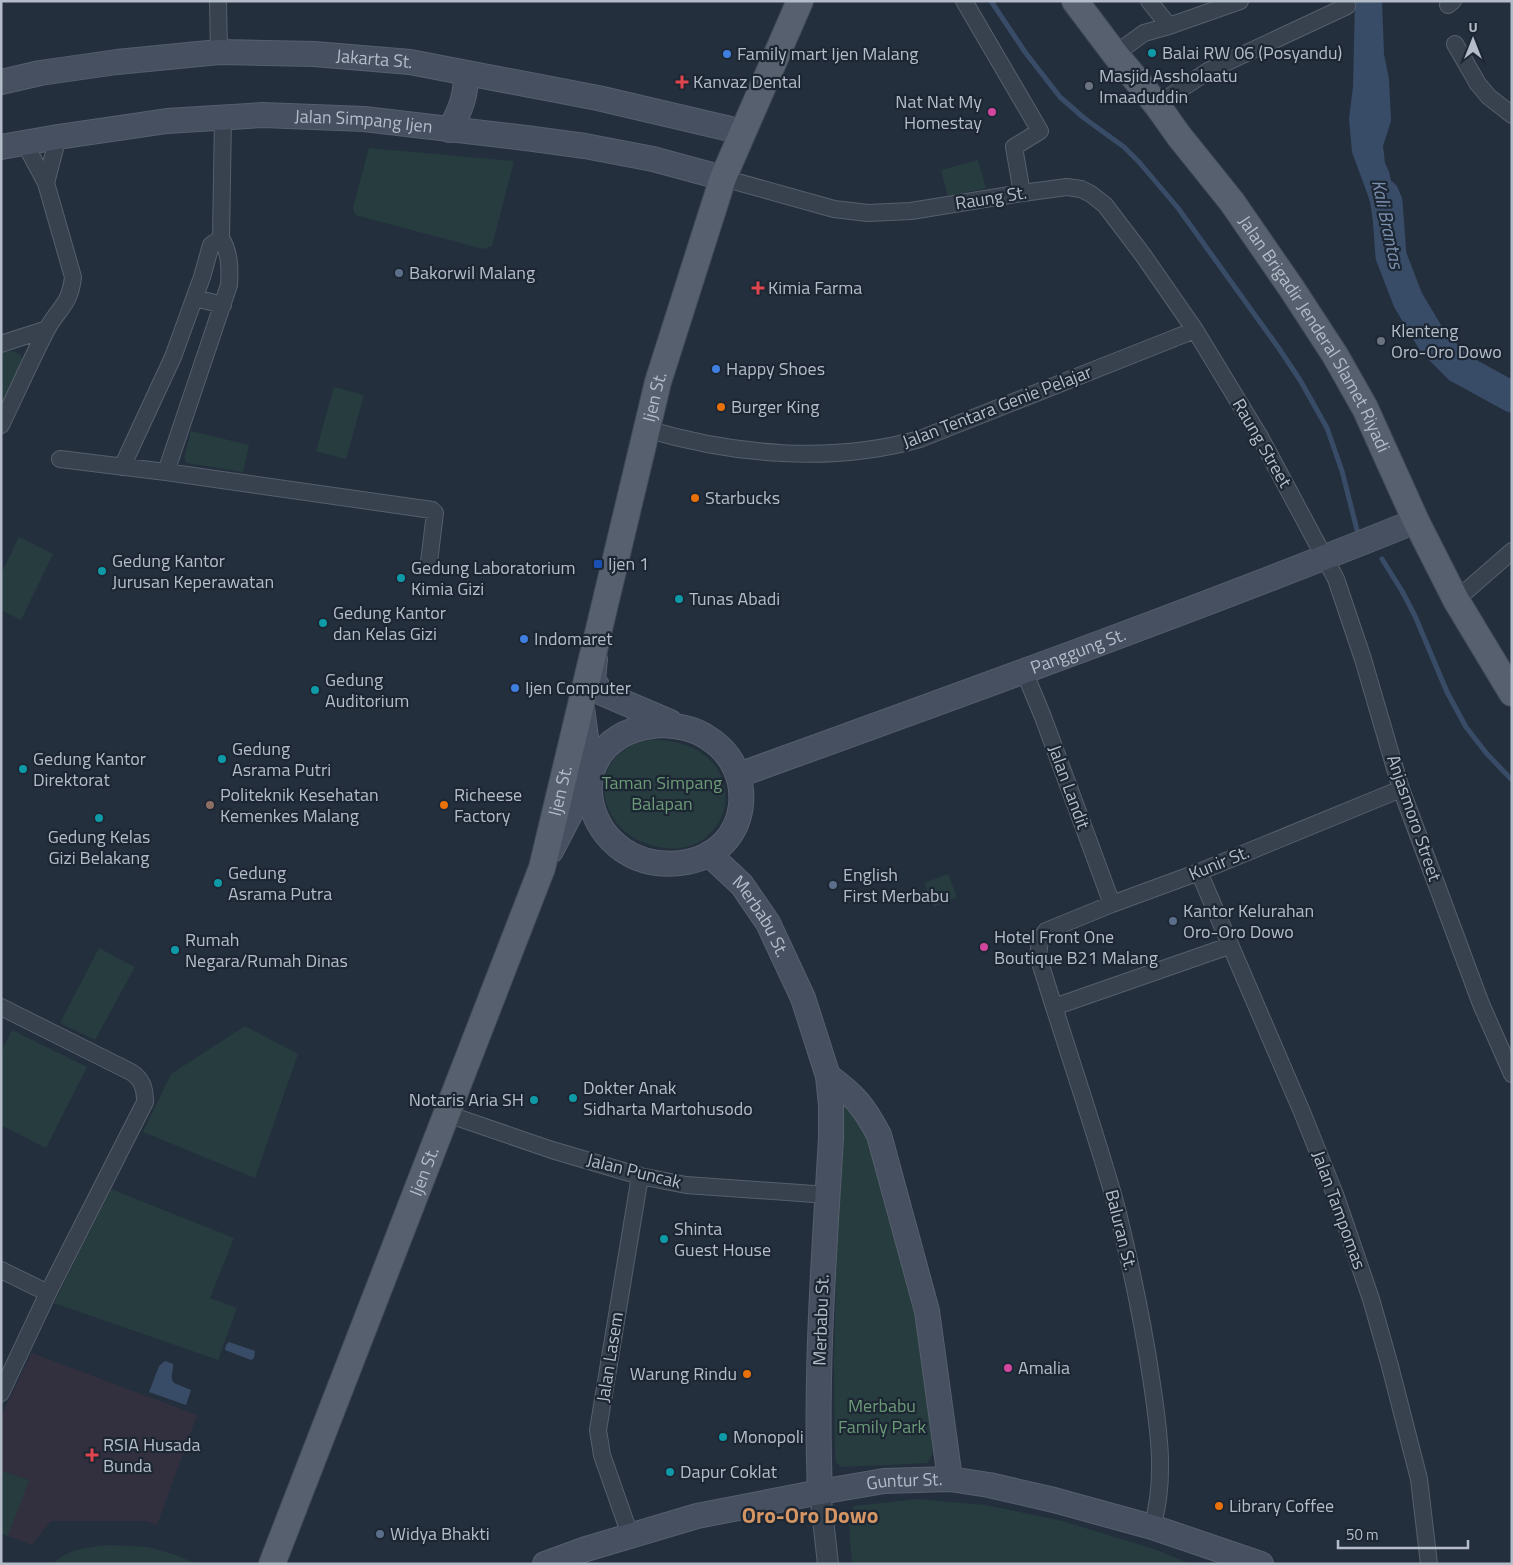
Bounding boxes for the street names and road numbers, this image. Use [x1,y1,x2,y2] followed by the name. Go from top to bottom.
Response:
[335,42,416,75] street label: Jakarta St.
[294,102,434,140] street label: Jalan Simpang Ijen
[953,179,1029,216] street label: Raung St.
[1232,210,1397,457] street label: Jalan Brigadir Jenderal Slamet Riyadi
[898,358,1095,455] street label: Jalan Tentara Genie Pelajar
[635,368,674,425] street label: Ijen St.
[1226,393,1299,493] street label: Raung Street
[1026,621,1130,681] street label: Panggung St.
[1042,741,1097,833] street label: Jalan Landit
[1380,751,1449,885] street label: Anjasmoro Street
[541,763,579,819] street label: Ijen St.
[1184,838,1253,887] street label: Kunir St.
[726,869,796,962] street label: Merbabu St.
[402,1143,446,1200] street label: Ijen St.
[584,1146,685,1195] street label: Jalan Puncak
[1306,1147,1373,1273] street label: Jalan Tampomas
[1098,1187,1145,1273] street label: Baluran St.
[805,1274,836,1366] street label: Merbabu St.
[589,1310,630,1404] street label: Jalan Lasem
[864,1465,943,1497] street label: Guntur St.

